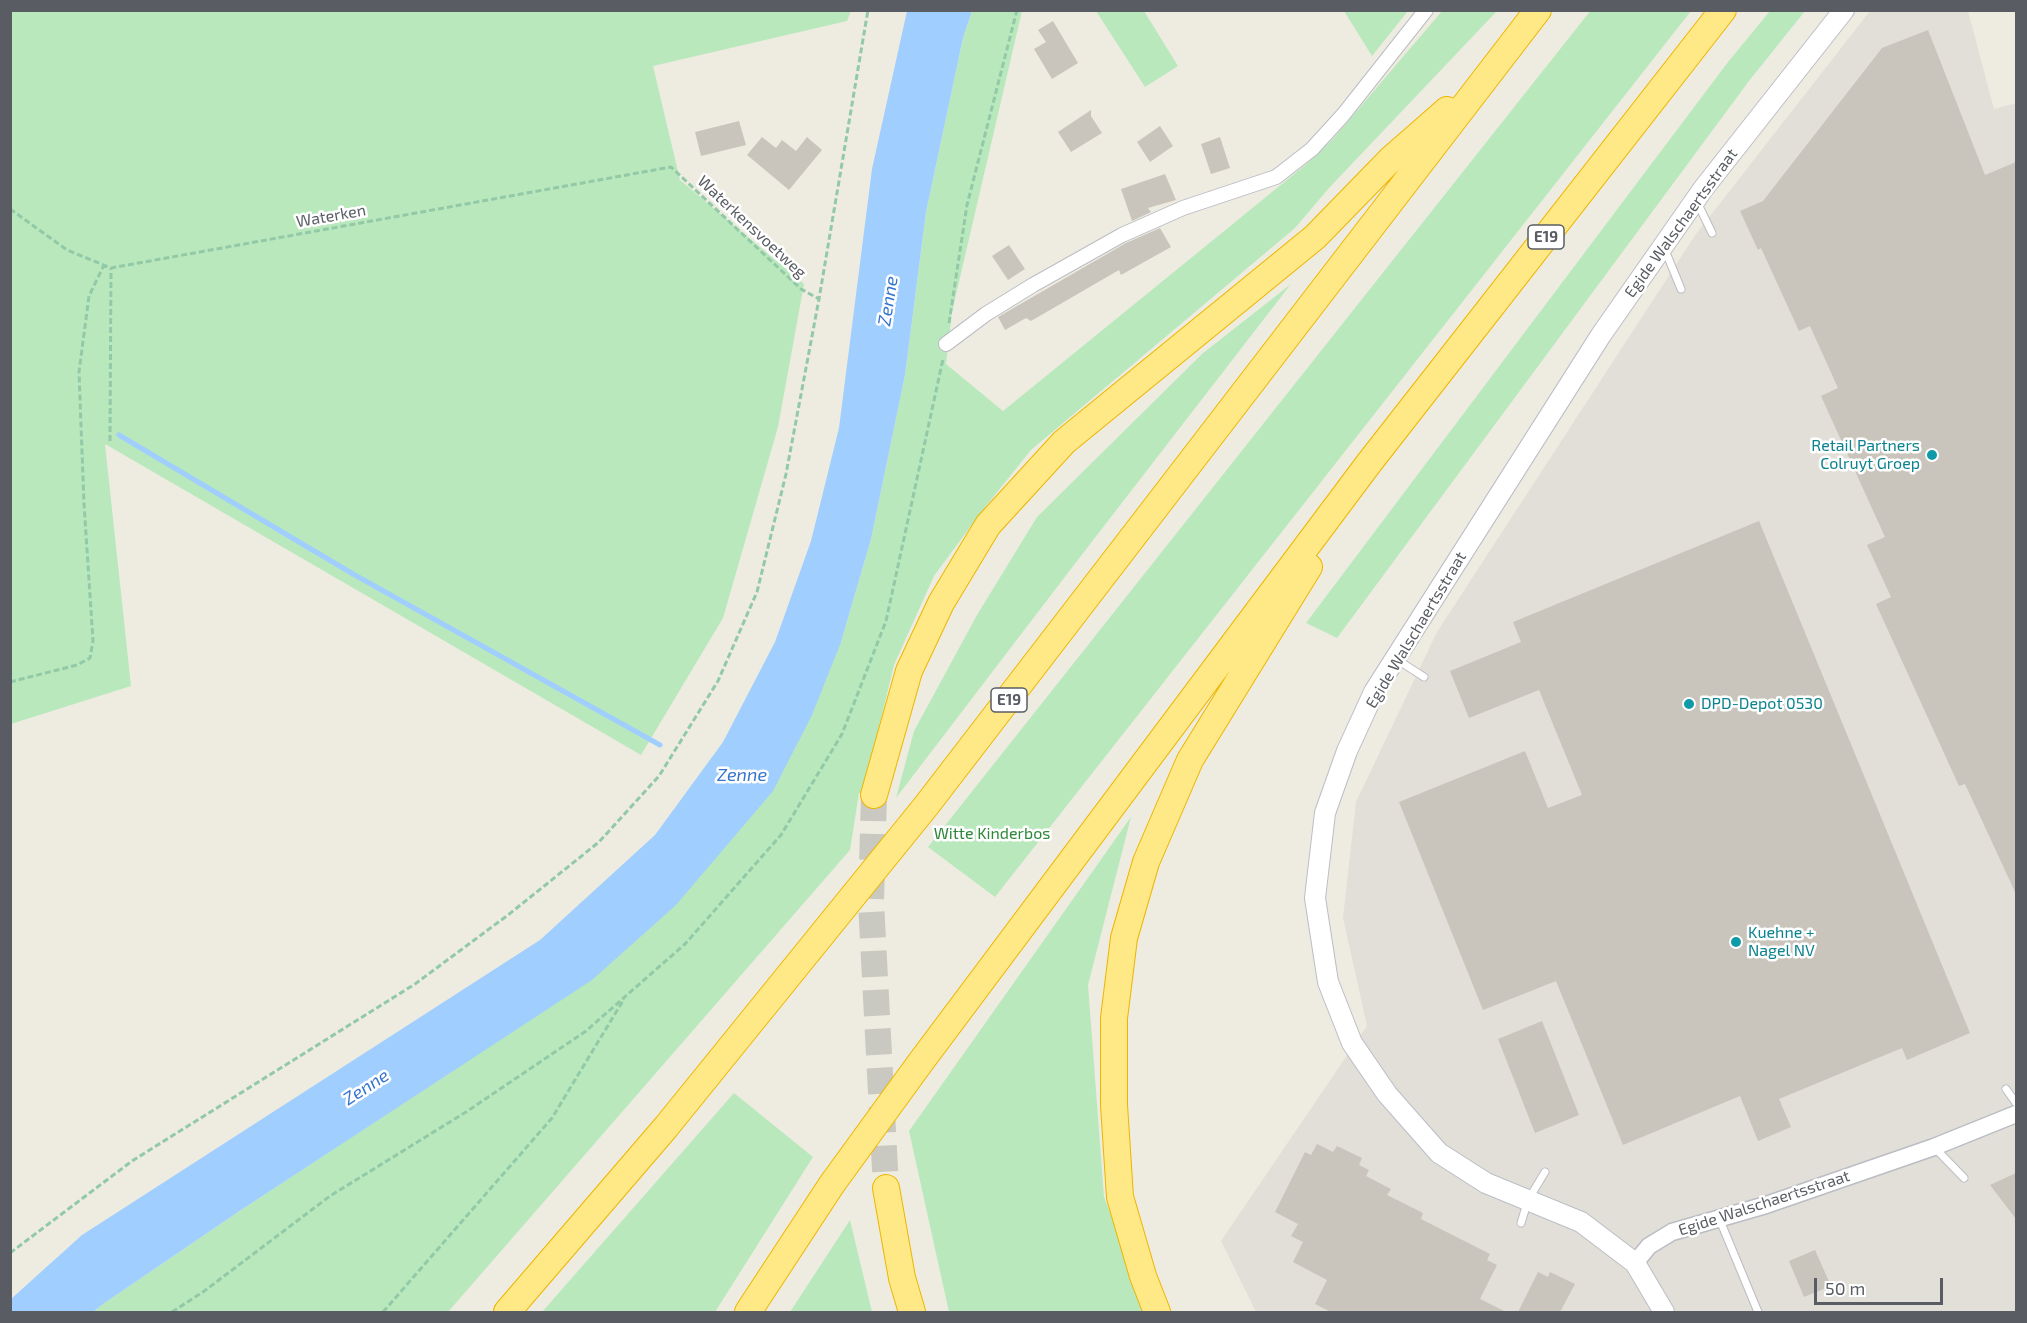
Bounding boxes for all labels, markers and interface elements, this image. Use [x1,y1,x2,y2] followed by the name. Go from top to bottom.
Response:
[1621,145,1741,301] street label: Egide Walschaertsstraat
[694,172,810,282] street label: Waterkensvoetweg
[295,200,367,232] street label: Waterken
[1528,225,1564,249] road number: E19
[873,275,903,327] water label: Zenne
[1811,436,1920,474] place label: Retail Partners Colruyt Groep
[1925,448,1939,462] marker: Retail Partners Colruyt Groep
[1362,548,1470,712] street label: Egide Walschaertsstraat
[991,688,1027,712] road number: E19
[1701,694,1823,714] place label: DPD-Depot 0530
[1682,697,1696,711] marker: DPD-Depot 0530
[717,764,767,786] water label: Zenne
[934,824,1050,844] park label: Witte Kinderbos
[1748,923,1815,961] place label: Kuehne + Nagel NV
[1729,935,1743,949] marker: Kuehne + Nagel NV
[339,1064,393,1110] water label: Zenne
[1676,1166,1852,1240] street label: Egide Walschaertsstraat
[1817,1266,1946,1304] scale bar
[1825,1277,1865,1299] text: 50 m

